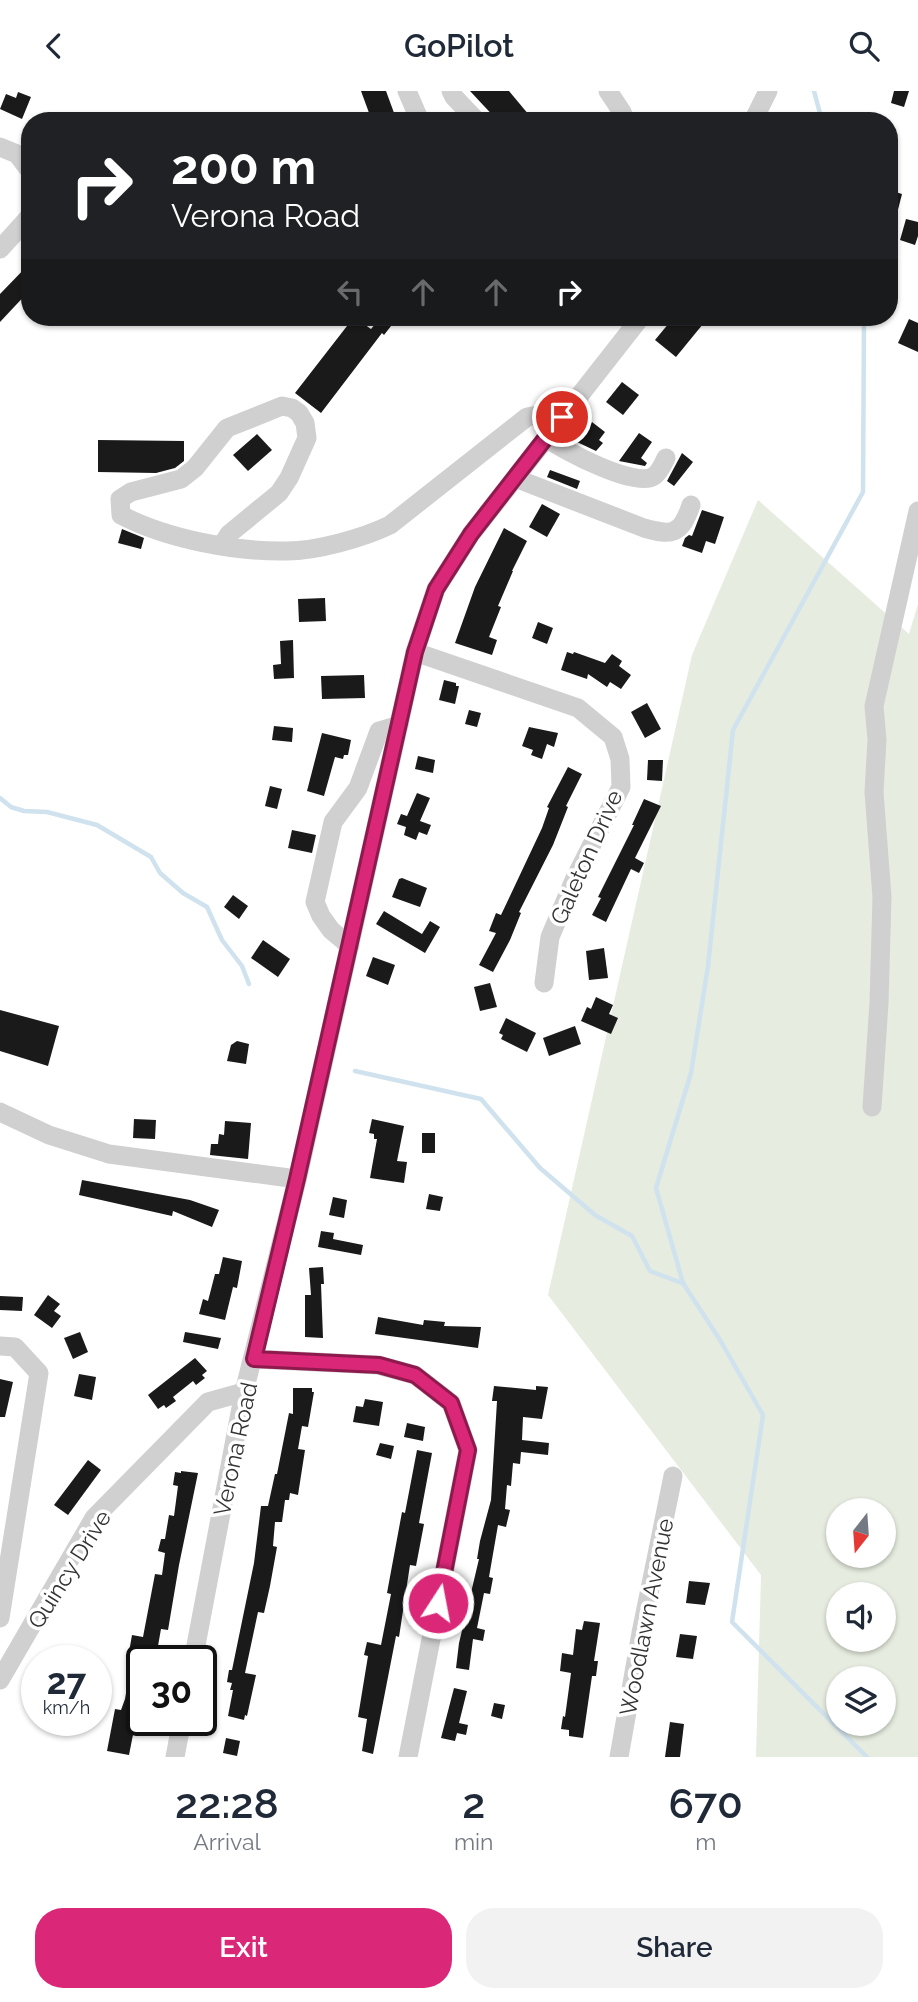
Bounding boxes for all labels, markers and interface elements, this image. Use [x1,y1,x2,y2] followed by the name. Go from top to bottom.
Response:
[35,27,73,65] icon: back
[404,27,514,64] text: GoPilot
[845,27,883,65] icon: search
[171,138,316,195] text: 200 m
[56,140,147,231] icon: right
[171,197,360,234] text: Verona Road
[331,273,369,311] icon: left
[404,273,442,311] icon: ahead
[477,273,515,311] icon: ahead
[550,273,588,311] icon: right
[532,387,592,447] pin
[543,398,581,436] icon: arrive
[544,786,628,928] street label: Galeton Drive
[208,1380,262,1518] street label: Verona Road
[826,1498,896,1568] north arrow
[826,1498,896,1736] map controls
[22,1505,116,1633] street label: Quincy Drive
[614,1516,678,1718] street label: Woodlawn Avenue
[401,1566,475,1640] position arrow
[826,1582,896,1652] button: sound
[126,1645,217,1736] speed limit sign: 30
[47,1661,86,1702] text: 27
[826,1666,896,1736] button: layers
[43,1697,90,1718] text: km/h
[175,1779,279,1828] text: 22:28
[462,1779,485,1828] text: 2
[669,1779,743,1828] text: 670
[193,1828,261,1855] text: Arrival
[454,1828,494,1855] text: min
[695,1828,716,1855] text: m
[35,1908,452,1988] button: Exit
[466,1908,883,1988] button: Share

